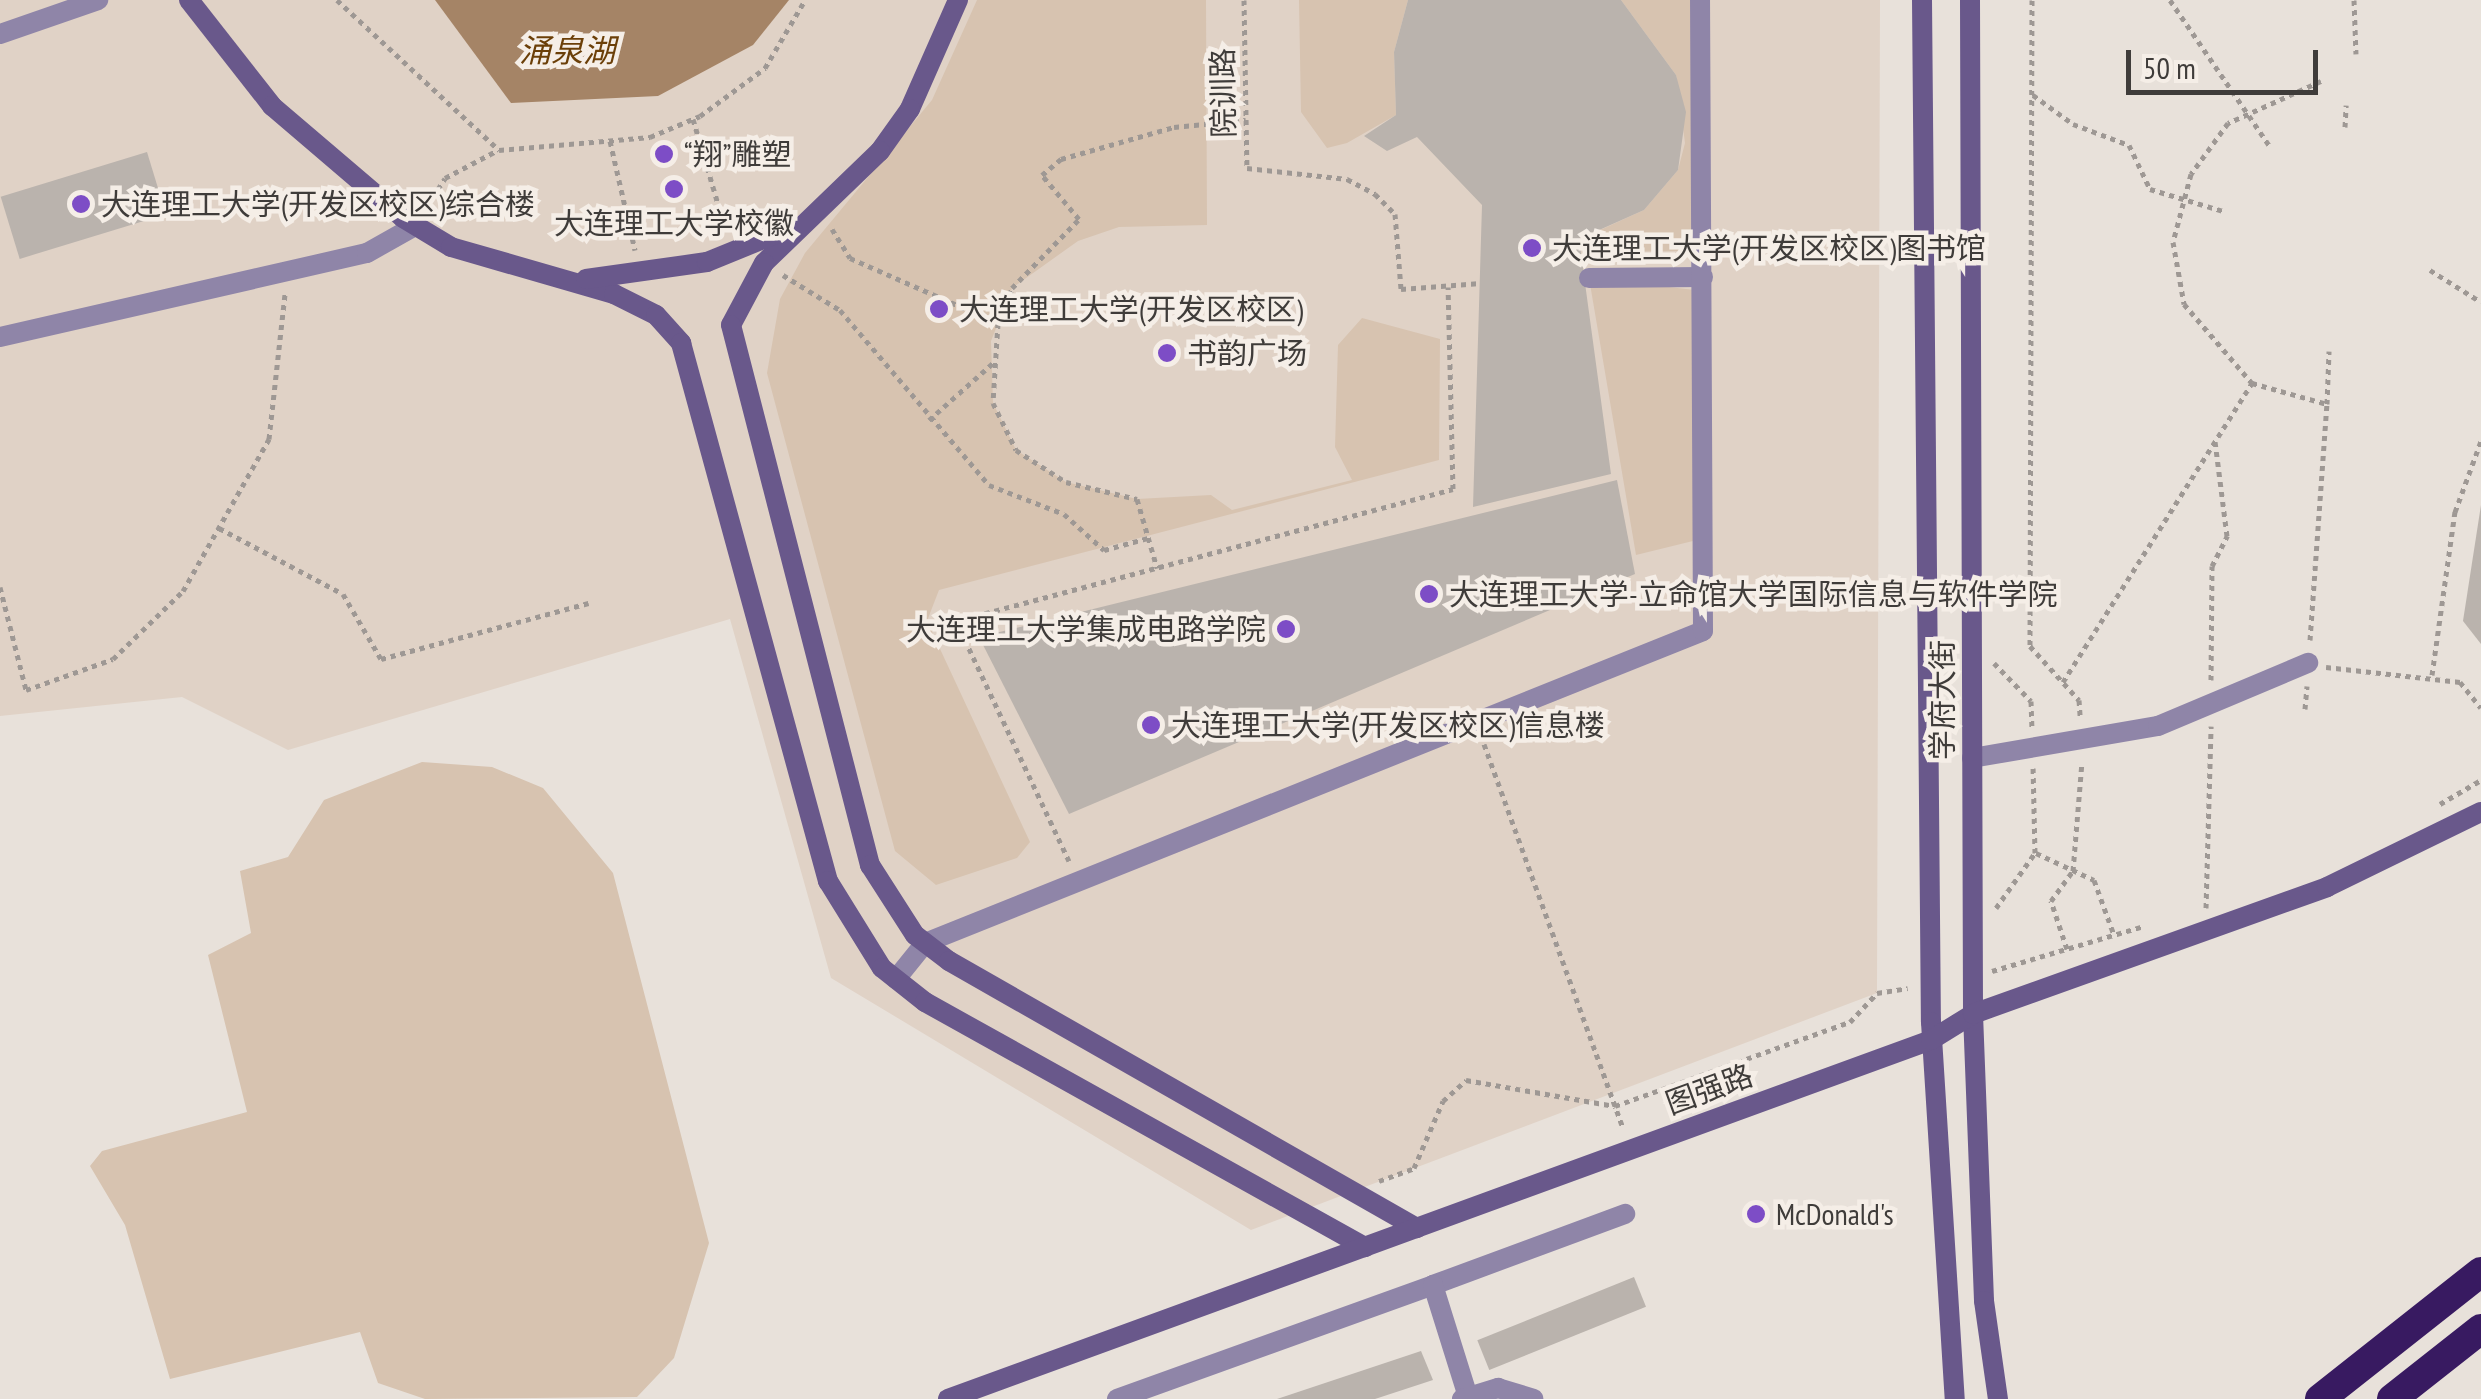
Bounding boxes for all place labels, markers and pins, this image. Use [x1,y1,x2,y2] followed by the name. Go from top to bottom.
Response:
[684,136,791,172] place label: “翔”雕塑
[653,143,675,165] marker: “翔”雕塑
[663,178,685,200] marker: 大连理工大学校徽
[101,186,535,222] place label: 大连理工大学(开发区校区)综合楼
[70,193,92,215] marker: 大连理工大学(开发区校区)综合楼
[554,205,794,241] place label: 大连理工大学校徽
[1552,230,1986,266] place label: 大连理工大学(开发区校区)图书馆
[1521,237,1543,259] marker: 大连理工大学(开发区校区)图书馆
[959,291,1303,327] place label: 大连理工大学(开发区校区)
[928,298,950,320] marker: 大连理工大学(开发区校区)
[1187,335,1307,371] place label: 书韵广场
[1156,342,1178,364] marker: 书韵广场
[1449,576,2058,612] place label: 大连理工大学-立命馆大学国际信息与软件学院
[1418,583,1440,605] marker: 大连理工大学-立命馆大学国际信息与软件学院
[906,611,1266,647] place label: 大连理工大学集成电路学院
[1275,618,1297,640] marker: 大连理工大学集成电路学院
[1171,707,1605,743] place label: 大连理工大学(开发区校区)信息楼
[1140,714,1162,736] marker: 大连理工大学(开发区校区)信息楼
[1776,1196,1894,1232] place label: McDonald's
[1745,1203,1767,1225] marker: McDonald's

